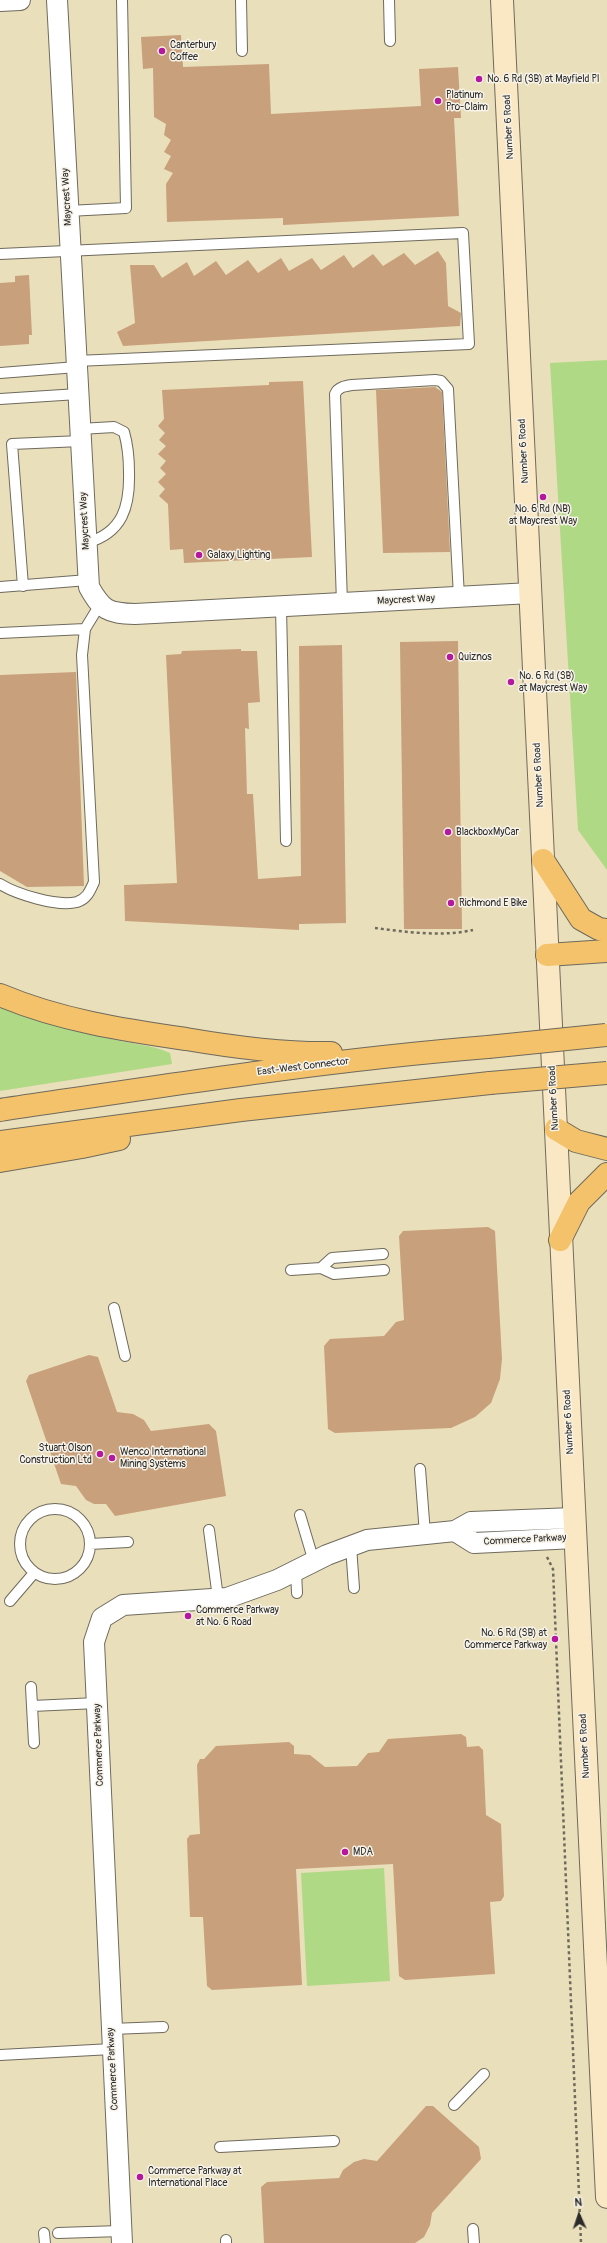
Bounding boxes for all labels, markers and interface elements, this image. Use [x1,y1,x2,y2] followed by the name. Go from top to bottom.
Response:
[170,39,216,62] place label: Canterbury Coffee
[157,46,167,56] marker: Canterbury Coffee
[487,73,599,85] place label: No. 6 Rd (SB) at Mayfield Pl
[474,74,484,84] marker: No. 6 Rd (SB) at Mayfield Pl
[446,89,488,112] place label: Platinum Pro-Claim
[501,94,517,160] street label: Number 6 Road
[433,96,443,106] marker: Platinum Pro-Claim
[60,168,74,226] street label: Maycrest Way
[516,418,532,484] street label: Number 6 Road
[78,492,92,550] street label: Maycrest Way
[538,492,548,502] marker: No. 6 Rd (NB) at Maycrest Way
[509,503,577,526] place label: No. 6 Rd (NB) at Maycrest Way
[207,549,270,561] place label: Galaxy Lighting
[194,550,204,560] marker: Galaxy Lighting
[377,593,435,607] street label: Maycrest Way
[458,651,492,663] place label: Quiznos
[445,652,455,662] marker: Quiznos
[519,670,587,694] place label: No. 6 Rd (SB) at Maycrest Way
[506,677,516,687] marker: No. 6 Rd (SB) at Maycrest Way
[531,742,547,808] street label: Number 6 Road
[456,826,519,838] place label: BlackboxMyCar
[443,827,453,837] marker: BlackboxMyCar
[459,897,527,909] place label: Richmond E Bike
[446,898,456,908] marker: Richmond E Bike
[256,1055,350,1079] street label: East-West Connector
[546,1065,562,1131] street label: Number 6 Road
[561,1389,577,1455] street label: Number 6 Road
[19,1442,92,1466] place label: Stuart Olson Construction Ltd
[120,1446,206,1470] place label: Wenco International Mining Systems
[95,1449,105,1459] marker: Stuart Olson Construction Ltd
[107,1453,117,1463] marker: Wenco International Mining Systems
[483,1532,567,1548] street label: Commerce Parkway
[196,1604,279,1628] place label: Commerce Parkway at No. 6 Road
[183,1611,193,1621] marker: Commerce Parkway at No. 6 Road
[464,1627,547,1650] place label: No. 6 Rd (SB) at Commerce Parkway
[550,1634,560,1644] marker: No. 6 Rd (SB) at Commerce Parkway
[92,1703,106,1787] street label: Commerce Parkway
[577,1713,593,1779] street label: Number 6 Road
[353,1846,373,1858] place label: MDA
[340,1847,350,1857] marker: MDA
[105,2027,121,2111] street label: Commerce Parkway
[148,2165,241,2188] place label: Commerce Parkway at International Place
[135,2172,145,2182] marker: Commerce Parkway at International Place
[559,2195,599,2235] north arrow
[574,2196,582,2209] text: N

